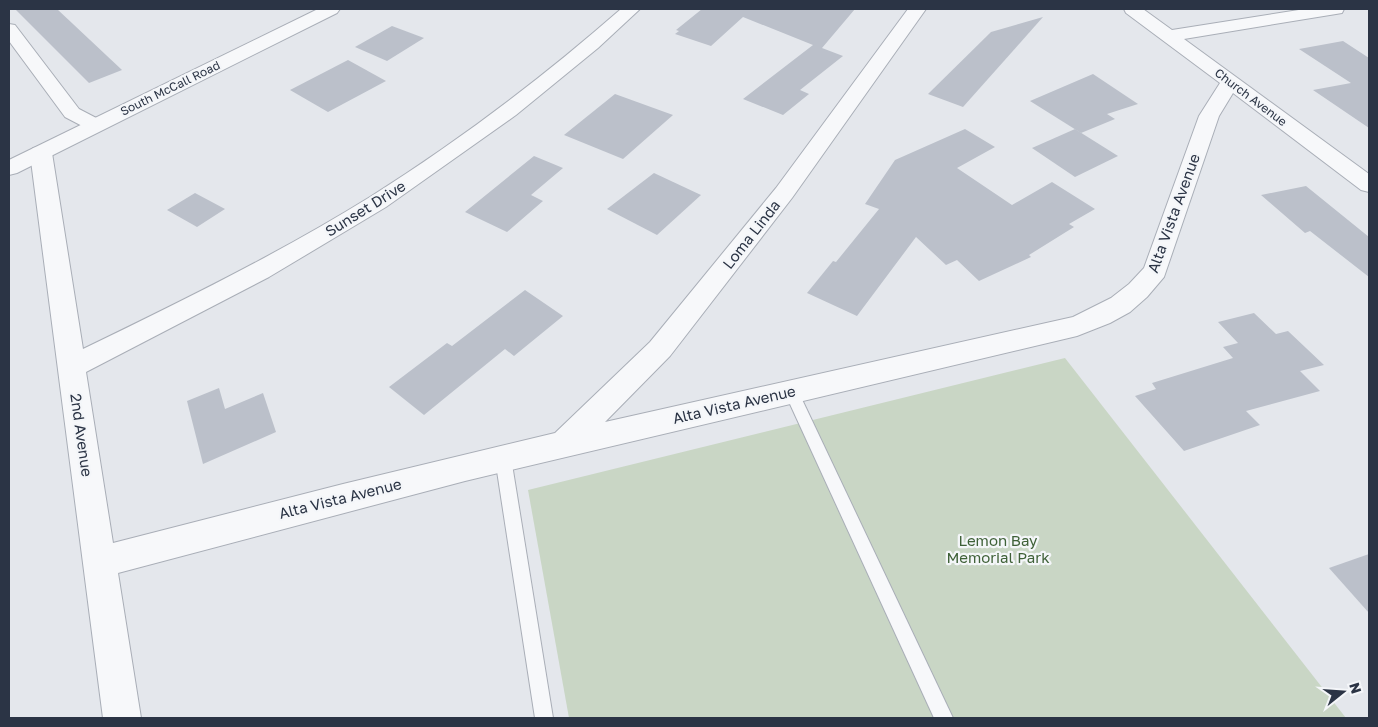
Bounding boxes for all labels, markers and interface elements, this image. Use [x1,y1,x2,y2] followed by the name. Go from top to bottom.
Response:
[118,57,222,119] street label: South McCall Road
[1212,65,1290,129] street label: Church Avenue
[1143,151,1203,275] street label: Alta Vista Avenue
[321,176,409,240] street label: Sunset Drive
[719,196,783,272] street label: Loma Linda
[671,381,798,427] street label: Alta Vista Avenue
[67,392,97,478] street label: 2nd Avenue
[277,474,403,522] street label: Alta Vista Avenue
[946,531,1050,566] park label: Lemon Bay Memorial Park
[1318,667,1368,717] north arrow
[1346,680,1366,696] text: N

